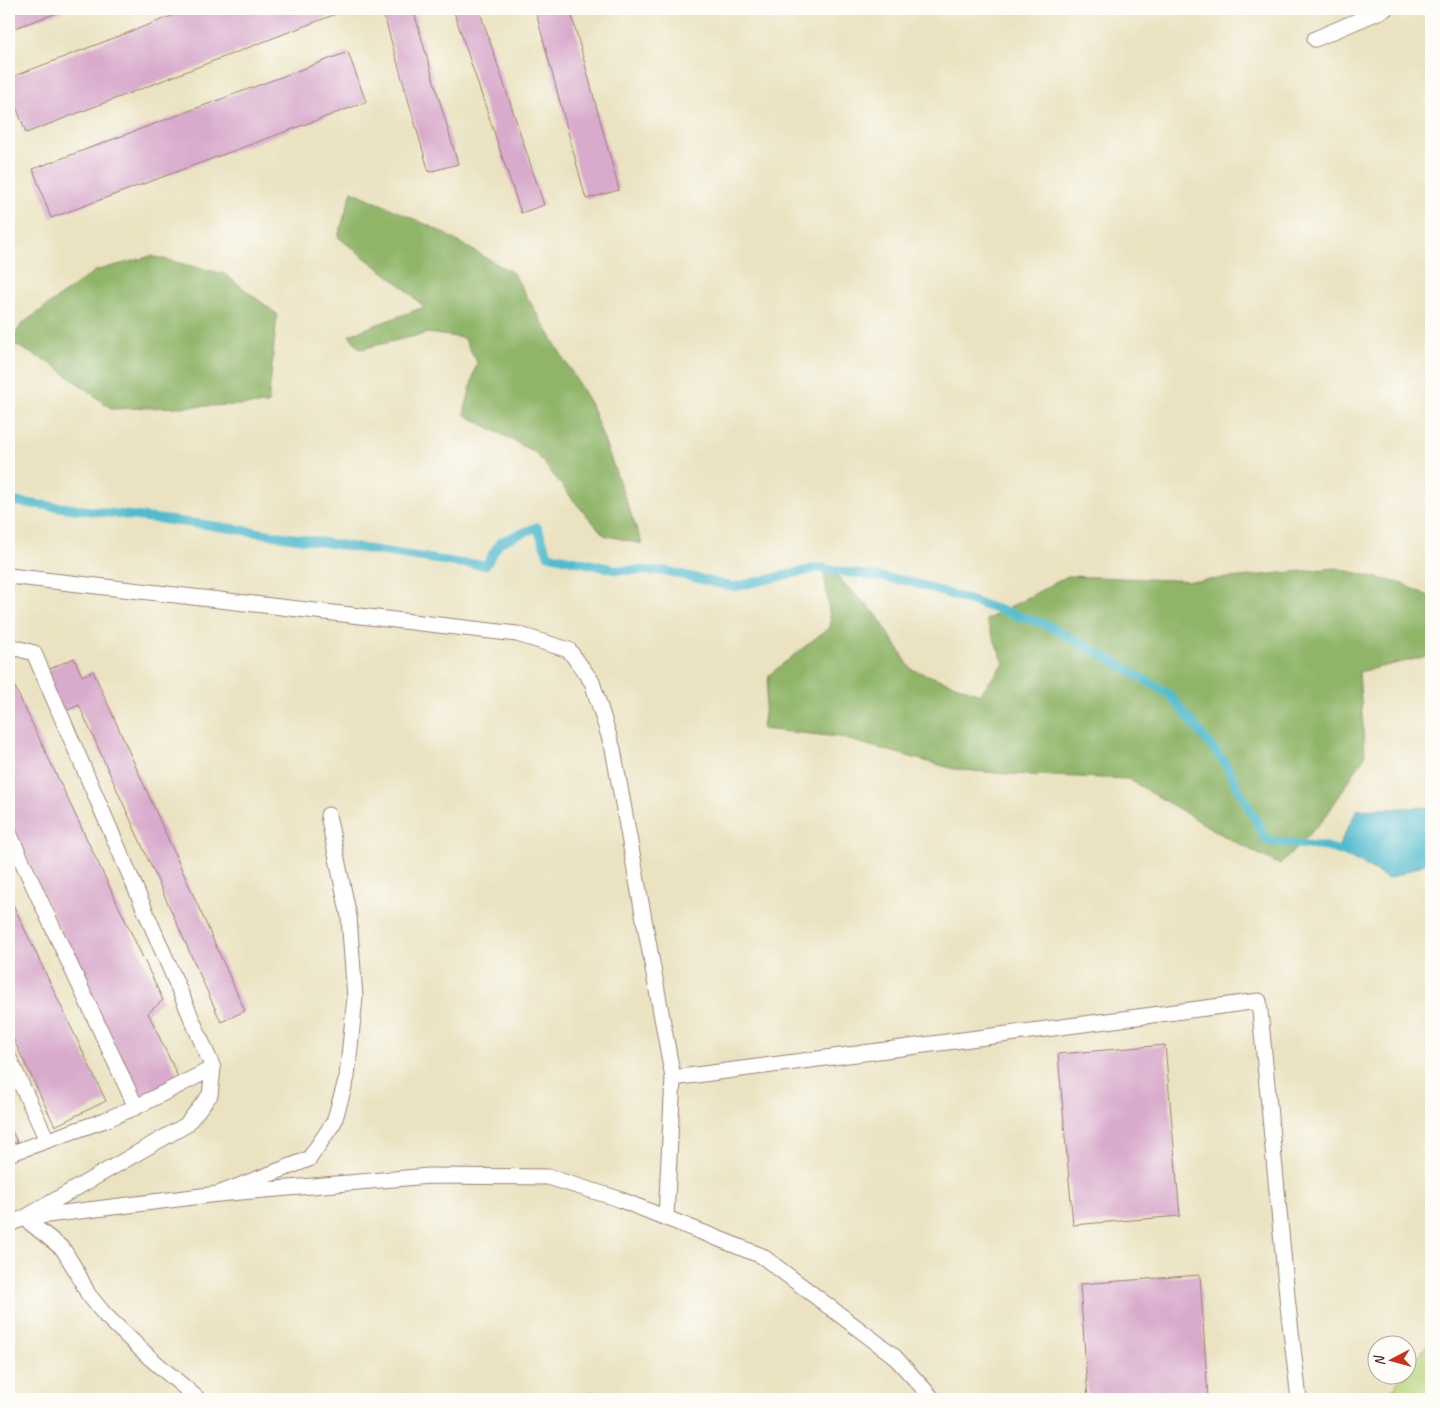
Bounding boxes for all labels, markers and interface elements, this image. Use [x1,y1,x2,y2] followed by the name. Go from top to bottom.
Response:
[1368,1336,1418,1386] north arrow
[1370,1354,1388,1367] text: N

